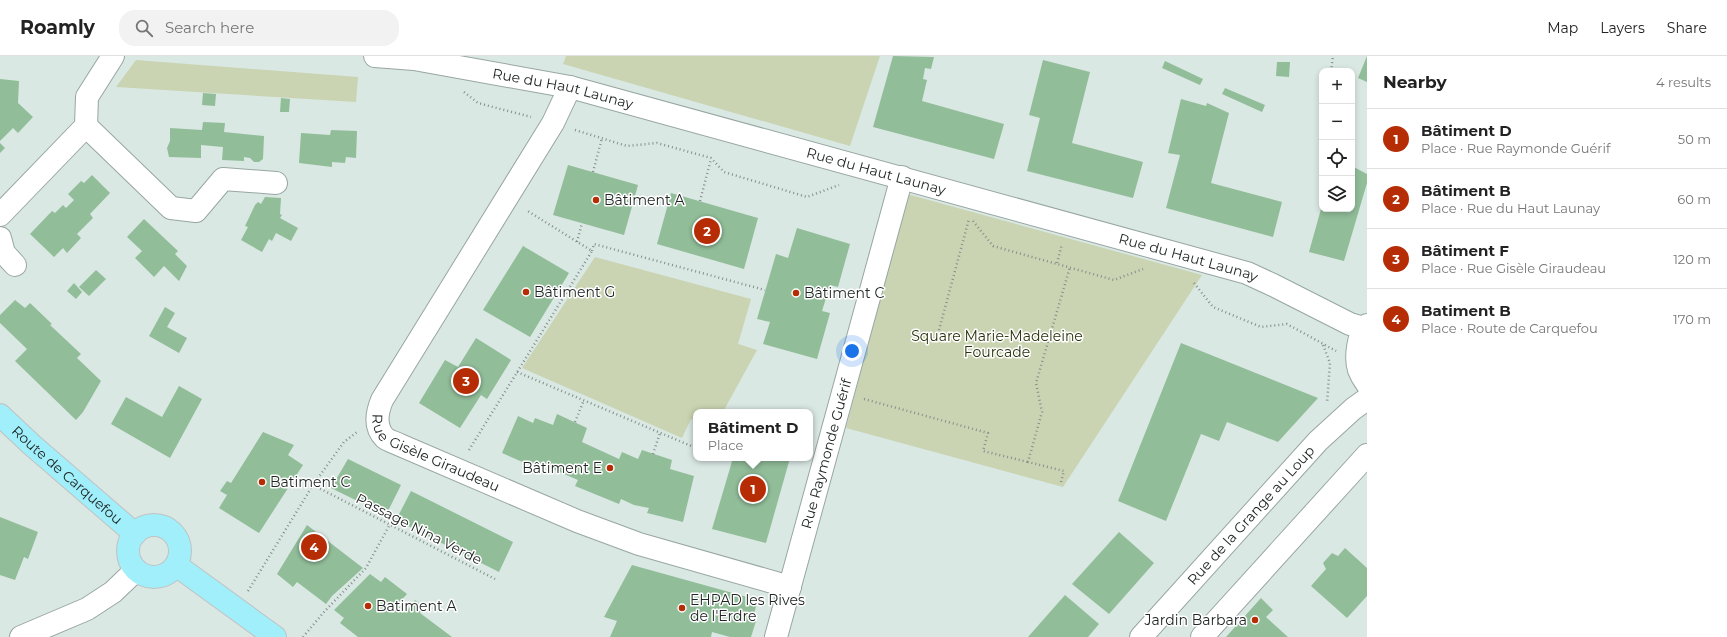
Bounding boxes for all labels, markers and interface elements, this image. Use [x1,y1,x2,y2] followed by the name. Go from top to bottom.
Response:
[119,10,399,46] search box
[20,16,95,39] text: Roamly
[133,17,155,39] icon: search
[165,18,254,37] text: Search here
[1547,19,1578,37] text: Map
[1600,19,1645,37] text: Layers
[1667,19,1707,37] text: Share
[491,64,636,113] street label: Rue du Haut Launay
[1319,68,1355,212] map controls
[1319,68,1355,104] button: +
[1383,72,1447,92] text: Nearby
[1656,74,1711,90] text: 4 results
[1319,104,1355,140] button: −
[1421,121,1512,140] text: Bâtiment D
[1393,131,1399,147] text: 1
[1678,131,1711,147] text: 50 m
[1319,140,1355,176] button: locate
[1421,140,1610,156] text: Place · Rue Raymonde Guérif
[804,143,948,199] street label: Rue du Haut Launay
[1319,176,1355,212] button: layers
[1421,181,1511,200] text: Bâtiment B
[604,191,685,209] place label: Bâtiment A
[1392,191,1400,207] text: 2
[1677,191,1711,207] text: 60 m
[591,195,601,205] marker: Bâtiment A
[1421,200,1600,216] text: Place · Rue du Haut Launay
[694,216,720,246] pin: 2
[1117,229,1261,286] street label: Rue du Haut Launay
[1421,241,1509,260] text: Bâtiment F
[1392,251,1400,267] text: 3
[1673,251,1711,267] text: 120 m
[1421,260,1606,276] text: Place · Rue Gisèle Giraudeau
[534,283,615,301] place label: Bâtiment G
[804,284,884,302] place label: Bâtiment C
[521,287,531,297] marker: Bâtiment G
[791,288,801,298] marker: Bâtiment C
[1421,301,1511,320] text: Batiment B
[1392,311,1400,327] text: 4
[1673,311,1711,327] text: 170 m
[1421,320,1598,336] text: Place · Route de Carquefou
[911,327,1083,361] park label: Square Marie-Madeleine Fourcade
[842,341,862,361] your location
[453,366,479,396] pin: 3
[797,375,856,531] street label: Rue Raymonde Guérif
[693,409,813,461] popup
[368,414,502,496] street label: Rue Gisèle Giraudeau
[708,418,798,437] text: Bâtiment D
[8,422,126,528] street label: Route de Carquefou
[708,437,743,453] text: Place
[1183,442,1318,589] street label: Rue de la Grange au Loup
[522,459,602,477] place label: Bâtiment E
[605,463,615,473] marker: Bâtiment E
[270,473,350,491] place label: Batiment C
[740,474,766,504] pin: 1
[257,477,267,487] marker: Batiment C
[353,489,485,569] street label: Passage Nina Verde
[301,532,327,562] pin: 4
[690,591,805,625] place label: EHPAD les Rives de l'Erdre
[376,597,457,615] place label: Batiment A
[363,601,373,611] marker: Batiment A
[677,603,687,613] marker: EHPAD les Rives de l'Erdre
[1144,611,1247,629] place label: Jardin Barbara
[1250,615,1260,625] marker: Jardin Barbara

